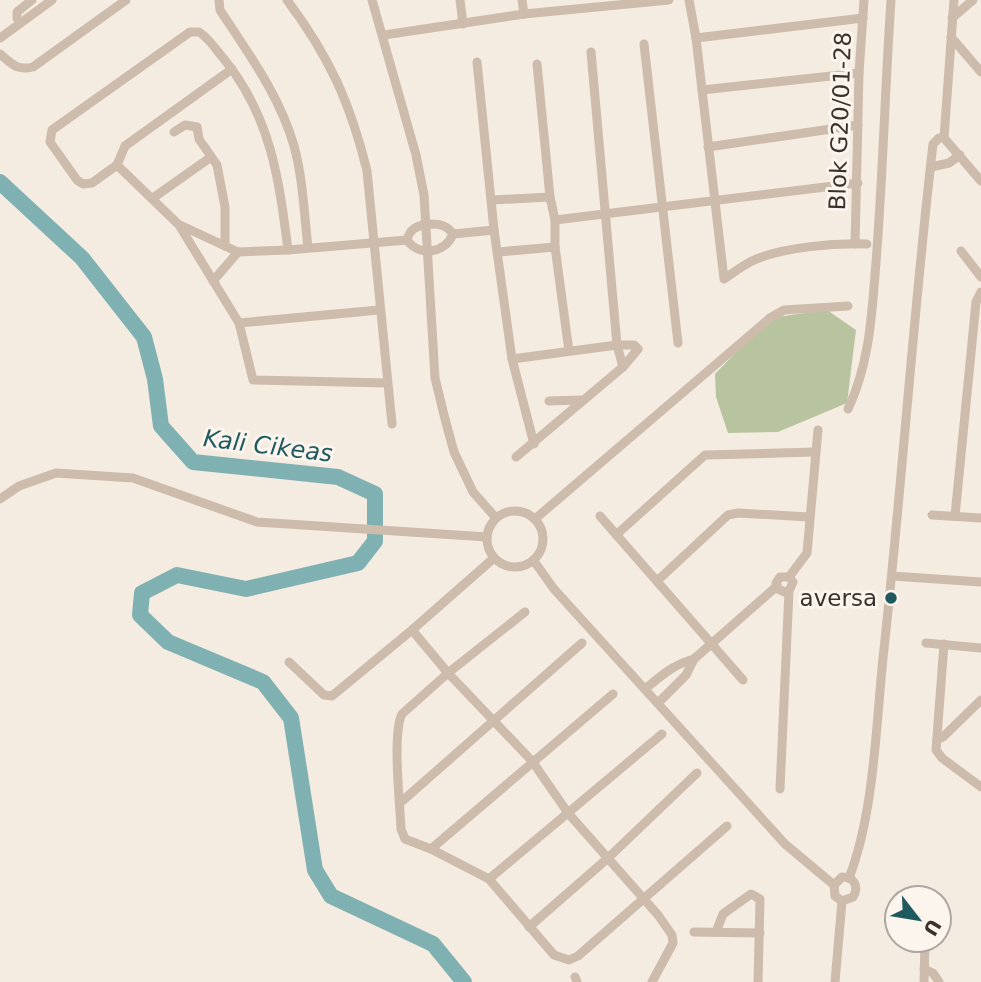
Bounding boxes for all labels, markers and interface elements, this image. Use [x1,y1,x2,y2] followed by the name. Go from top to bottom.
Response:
[824,31,856,211] street label: Blok G20/01-28
[202,424,334,468] water label: Kali Cikeas
[800,585,877,611] place label: aversa
[883,590,899,606] marker: aversa
[883,884,953,954] north arrow
[919,915,946,940] text: U

